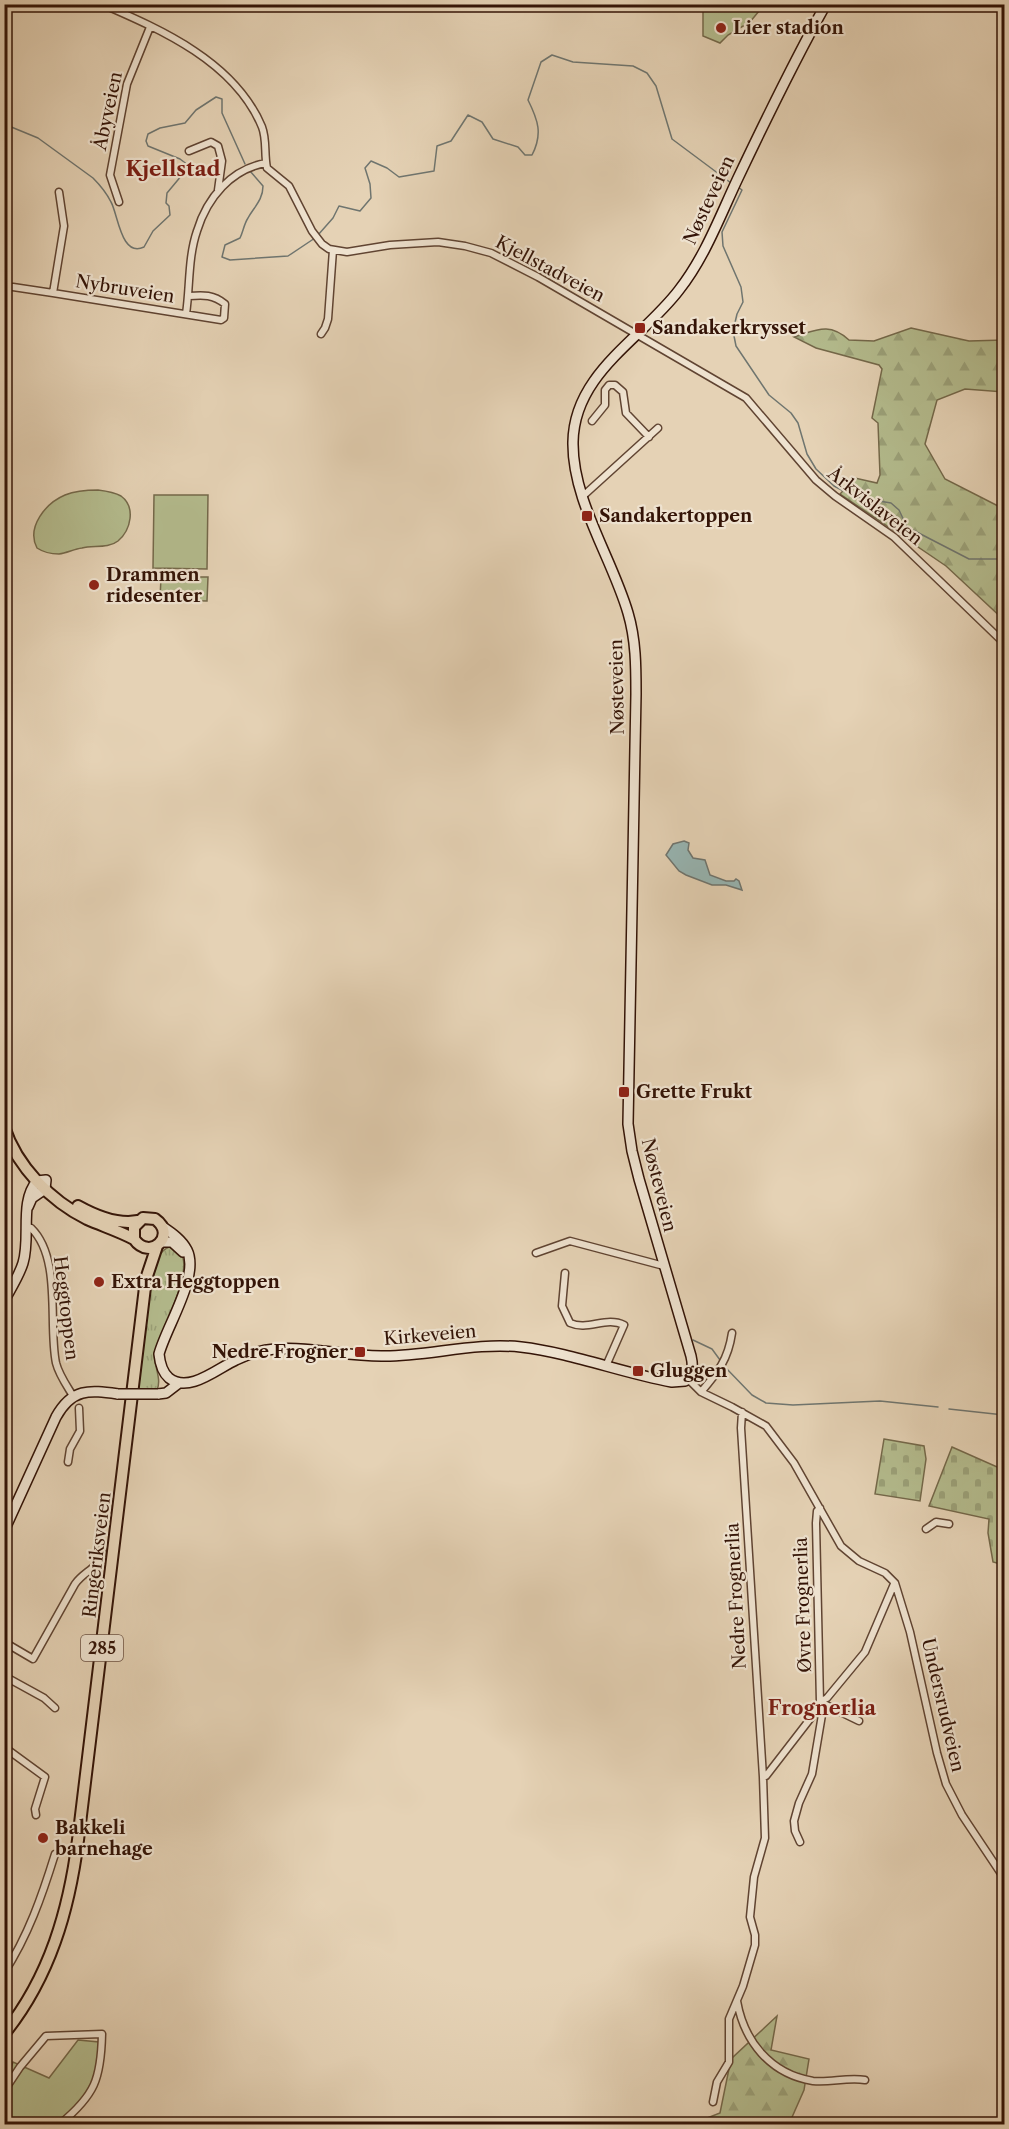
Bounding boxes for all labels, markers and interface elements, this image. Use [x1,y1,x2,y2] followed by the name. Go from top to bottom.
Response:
[733,17,844,39] place label: Lier stadion
[714,21,728,35] marker: Lier stadion
[88,69,127,153] street label: Åbyveien
[679,152,739,248] street label: Nøsteveien
[125,156,221,181] district label: Kjellstad
[492,231,608,307] street label: Kjellstadveien
[74,270,176,308] street label: Nybruveien
[652,317,806,339] place label: Sandakerkrysset
[633,321,647,335] marker: Sandakerkrysset
[822,461,928,550] street label: Årkvislaveien
[599,505,753,527] place label: Sandakertoppen
[580,509,594,523] marker: Sandakertoppen
[106,564,202,607] place label: Drammen ridesenter
[87,578,101,592] marker: Drammen ridesenter
[605,639,629,735] street label: Nøsteveien
[636,1081,753,1103] place label: Grette Frukt
[617,1085,631,1099] marker: Grette Frukt
[637,1136,681,1234] street label: Nøsteveien
[49,1255,83,1361] street label: Heggtoppen
[111,1271,280,1293] place label: Extra Heggtoppen
[92,1275,106,1289] marker: Extra Heggtoppen
[383,1320,477,1350] street label: Kirkeveien
[212,1341,348,1363] place label: Nedre Frogner
[353,1345,367,1359] marker: Nedre Frogner
[650,1360,728,1382] place label: Gluggen
[631,1364,645,1378] marker: Gluggen
[78,1491,116,1619] street label: Ringeriksveien
[721,1522,751,1670] street label: Nedre Frognerlia
[790,1536,816,1673] street label: Øvre Frognerlia
[81,1635,123,1661] road number: 285
[917,1636,969,1774] street label: Undersrudveien
[768,1696,877,1720] district label: Frognerlia
[54,1817,153,1860] place label: Bakkeli barnehage
[36,1831,50,1845] marker: Bakkeli barnehage

